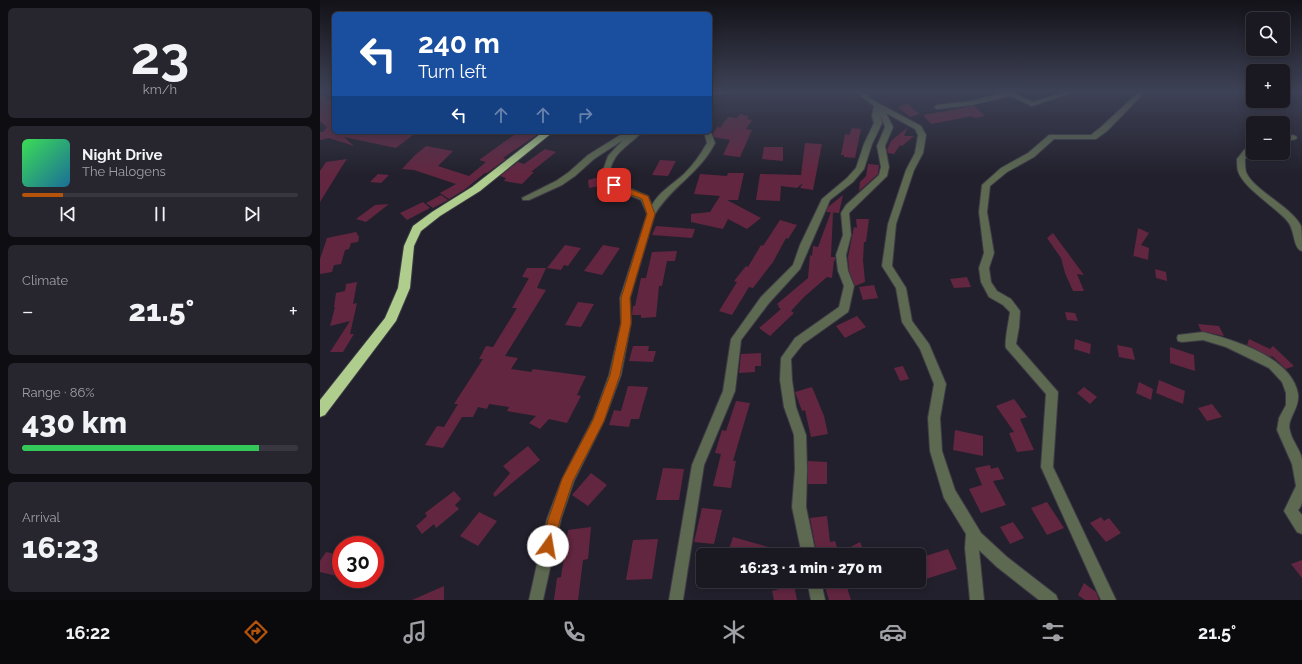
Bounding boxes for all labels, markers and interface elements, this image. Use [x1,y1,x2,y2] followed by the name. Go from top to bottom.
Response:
[1246,12,1290,160] map controls
[1246,12,1290,56] button: search
[131,25,189,86] text: 23
[418,27,500,60] text: 240 m
[352,28,404,80] icon: left
[418,61,487,82] text: Turn left
[1246,64,1290,108] button: +
[143,82,177,97] text: km/h
[448,104,470,126] icon: left
[490,104,512,126] icon: ahead
[532,104,554,126] icon: ahead
[574,104,596,126] icon: right
[1246,116,1290,160] button: −
[82,146,162,164] text: Night Drive
[82,164,166,179] text: The Halogens
[597,168,631,202] pin
[603,174,625,196] icon: arrive
[57,203,79,225] icon: previous
[149,203,171,225] icon: pause
[241,203,263,225] icon: next
[22,273,68,288] text: Climate
[129,293,194,328] text: 21.5°
[22,298,34,324] text: −
[289,298,298,324] text: +
[22,385,95,400] text: Range · 86%
[22,405,127,440] text: 430 km
[22,510,60,525] text: Arrival
[527,525,569,567] position arrow
[22,530,98,565] text: 16:23
[332,536,384,588] speed limit sign: 30
[740,559,882,577] text: 16:23 · 1 min · 270 m
[242,618,270,646] icon: directions
[401,618,429,646] icon: music
[560,618,588,646] icon: phone
[720,618,748,646] icon: climate
[879,618,907,646] icon: car
[1039,618,1067,646] icon: filters
[66,622,110,643] text: 16:22
[1198,622,1236,643] text: 21.5°

